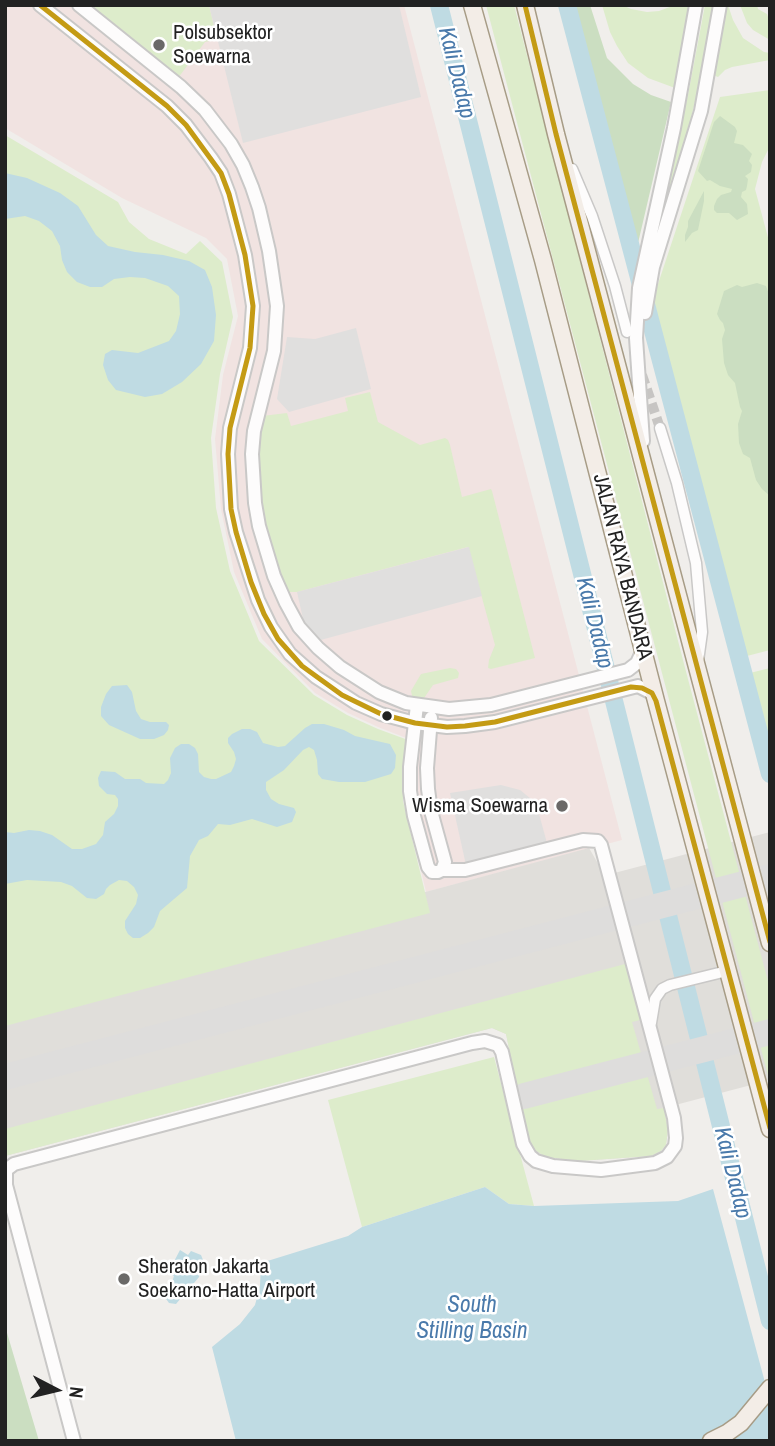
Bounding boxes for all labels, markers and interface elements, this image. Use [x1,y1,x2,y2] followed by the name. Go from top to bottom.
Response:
[173,20,273,70] place label: Polsubsektor Soewarna
[431,24,481,122] water label: Kali Dadap
[151,37,167,53] marker: Polsubsektor Soewarna
[587,471,657,663] street label: JALAN RAYA BANDARA
[569,574,619,672] water label: Kali Dadap
[380,709,394,723] unlabelled marker
[412,793,548,819] place label: Wisma Soewarna
[554,798,570,814] marker: Wisma Soewarna
[707,1124,757,1222] water label: Kali Dadap
[138,1254,315,1304] place label: Sheraton Jakarta Soekarno-Hatta Airport
[116,1271,132,1287] marker: Sheraton Jakarta Soekarno-Hatta Airport
[416,1292,528,1346] water label: South Stilling Basin
[21,1355,91,1425] north arrow
[63,1385,90,1400] text: N

